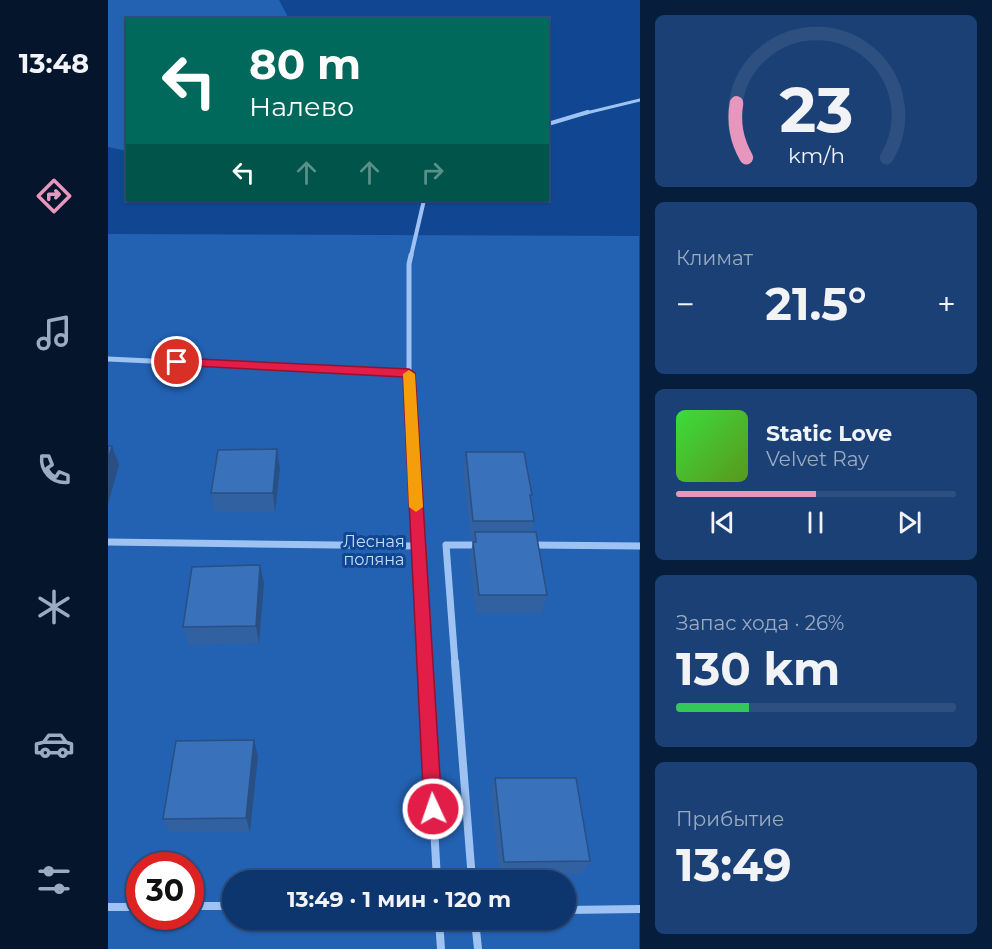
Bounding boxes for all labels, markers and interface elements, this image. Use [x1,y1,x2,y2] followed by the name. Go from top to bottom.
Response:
[249,38,361,90] text: 80 m
[150,42,228,120] icon: left
[19,47,89,80] text: 13:48
[779,72,853,148] text: 23
[249,90,354,123] text: Налево
[787,142,845,168] text: km/h
[227,156,260,189] icon: left
[290,156,323,189] icon: ahead
[353,156,386,189] icon: ahead
[416,156,449,189] icon: right
[33,175,75,217] icon: directions
[676,246,753,270] text: Климат
[765,276,867,331] text: 21.5°
[676,284,695,324] text: −
[937,284,956,324] text: +
[33,312,75,354] icon: music
[151,336,202,387] pin
[160,345,193,378] icon: arrive
[766,420,892,447] text: Static Love
[766,447,869,471] text: Velvet Ray
[33,449,75,491] icon: phone
[706,506,739,539] icon: previous
[799,506,832,539] icon: pause
[893,506,926,539] icon: next
[343,532,405,569] park label: Лесная поляна
[33,586,75,628] icon: climate
[676,611,844,635] text: Запас хода · 26%
[676,641,840,696] text: 130 km
[33,723,75,765] icon: car
[401,777,465,841] position arrow
[676,807,784,831] text: Прибытие
[676,837,792,892] text: 13:49
[126,852,204,930] speed limit sign: 30
[33,859,75,901] icon: filters
[287,886,511,913] text: 13:49 · 1 мин · 120 m

